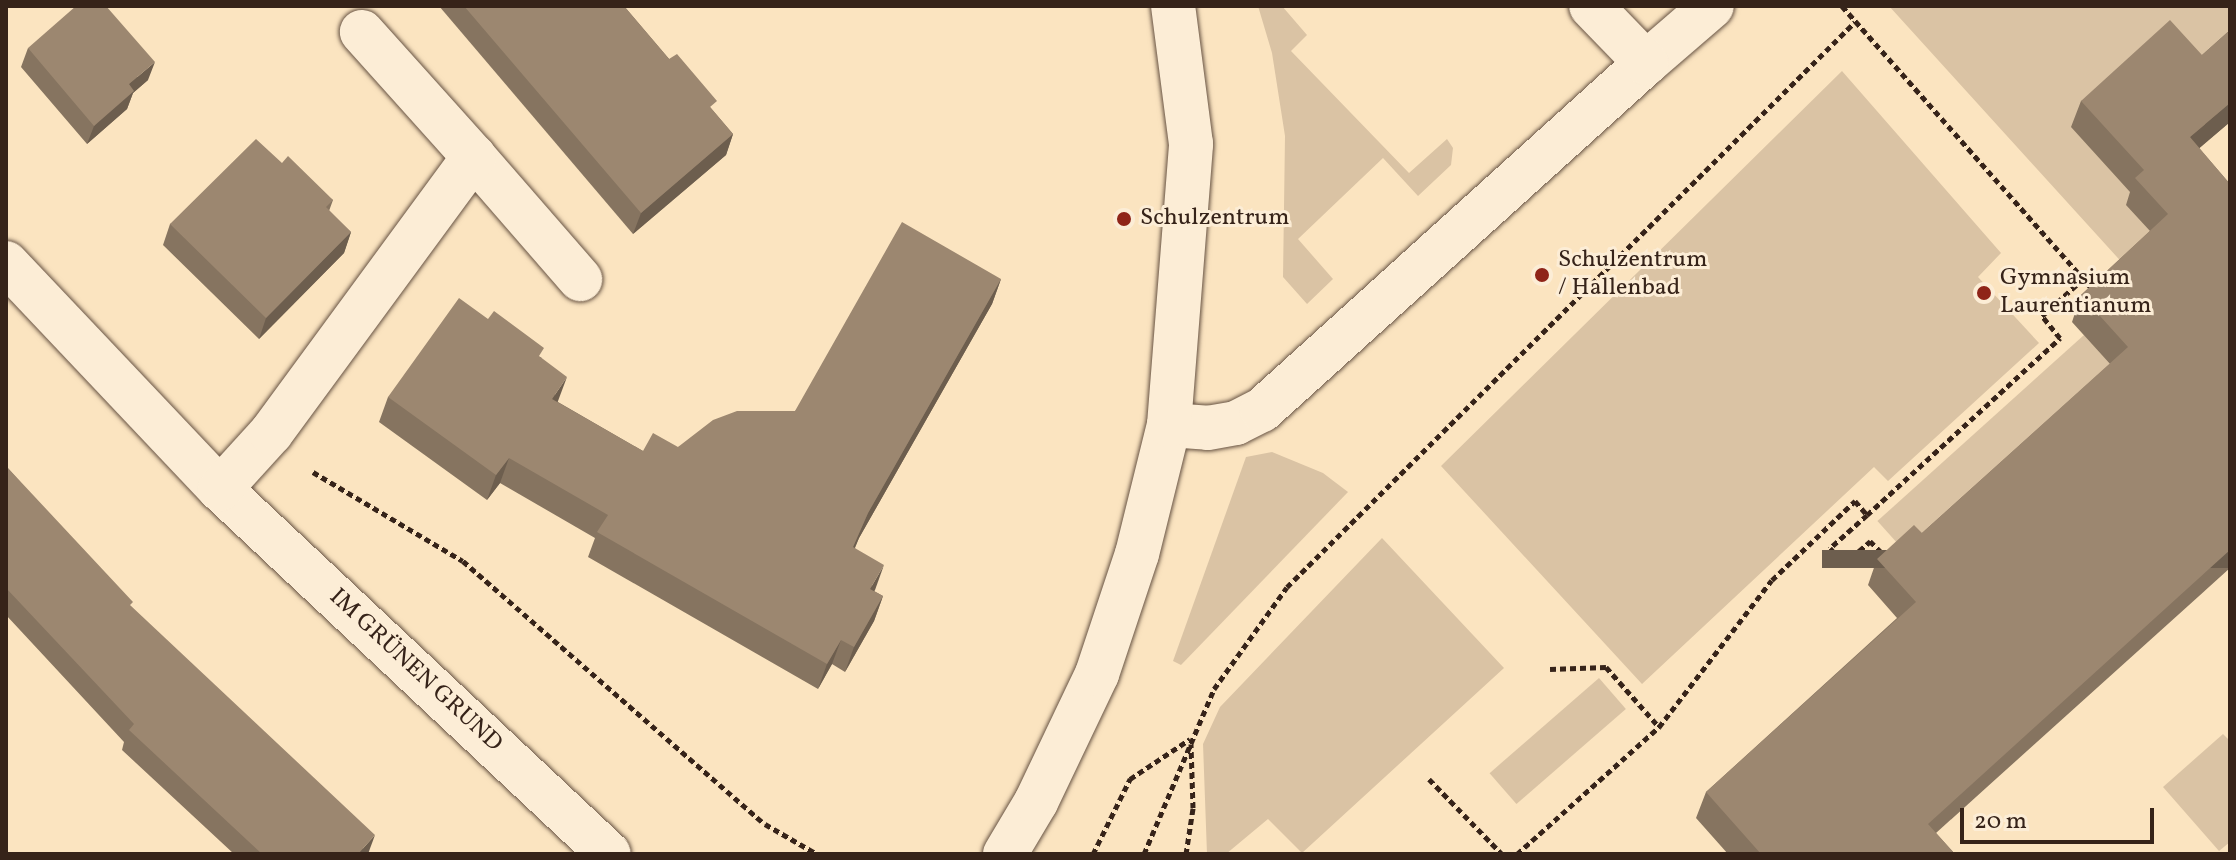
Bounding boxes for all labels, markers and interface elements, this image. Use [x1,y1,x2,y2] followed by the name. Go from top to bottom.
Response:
[1140,205,1289,233] place label: Schulzentrum
[1115,210,1133,228] marker: Schulzentrum
[1558,247,1707,303] place label: Schulzentrum / Hallenbad
[2000,265,2151,321] place label: Gymnasium Laurentianum
[1533,266,1551,284] marker: Schulzentrum / Hallenbad
[1975,284,1993,302] marker: Gymnasium Laurentianum
[322,583,508,759] street label: IM GRÜNEN GRUND
[1964,792,2158,842] scale bar
[1974,805,2027,839] text: 20 m

